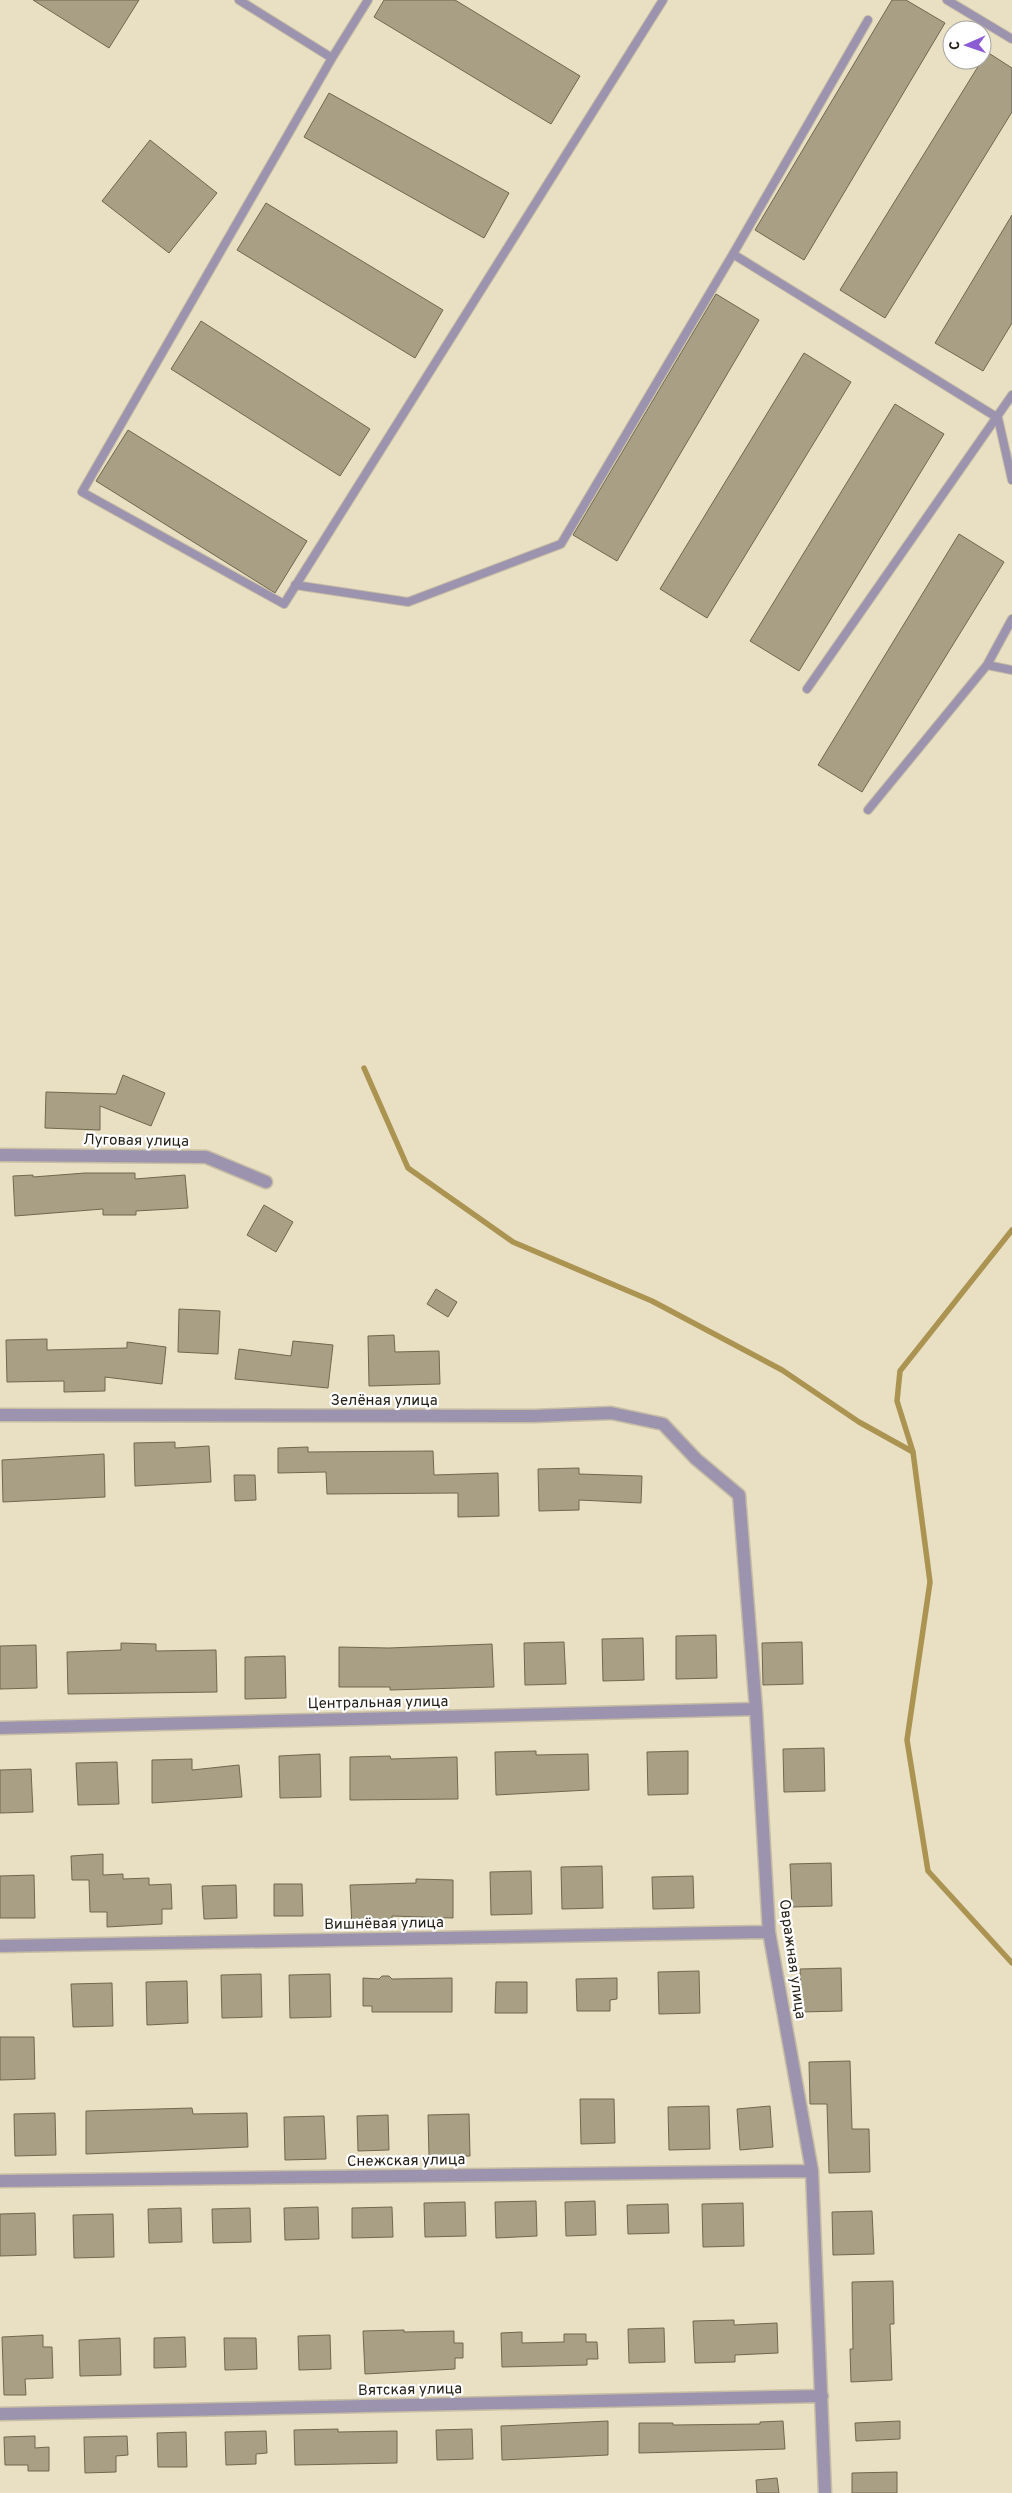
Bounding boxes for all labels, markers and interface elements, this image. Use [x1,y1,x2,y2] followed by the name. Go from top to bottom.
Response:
[942,20,992,70] north arrow
[947,41,964,50] text: С
[83,1131,189,1152] street label: Луговая улица
[330,1392,438,1411] street label: Зелёная улица
[308,1693,449,1714] street label: Центральная улица
[774,1898,809,2020] street label: Овражная улица
[324,1914,444,1935] street label: Вишнёвая улица
[347,2151,465,2172] street label: Снежская улица
[358,2380,462,2401] street label: Вятская улица

